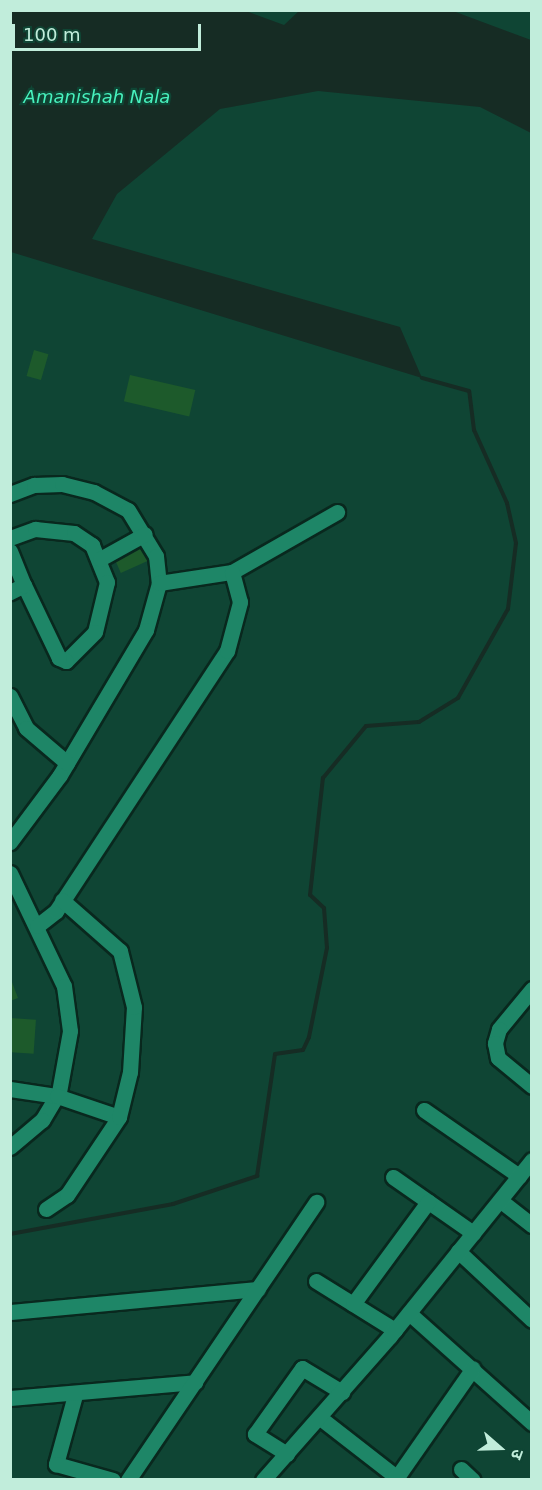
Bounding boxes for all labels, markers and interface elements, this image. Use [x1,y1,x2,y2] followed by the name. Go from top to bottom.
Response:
[15,12,204,50] scale bar
[23,24,81,45] text: 100 m
[24,86,170,108] water label: Amanishah Nala
[470,1418,530,1478] north arrow
[507,1447,528,1462] text: उ

